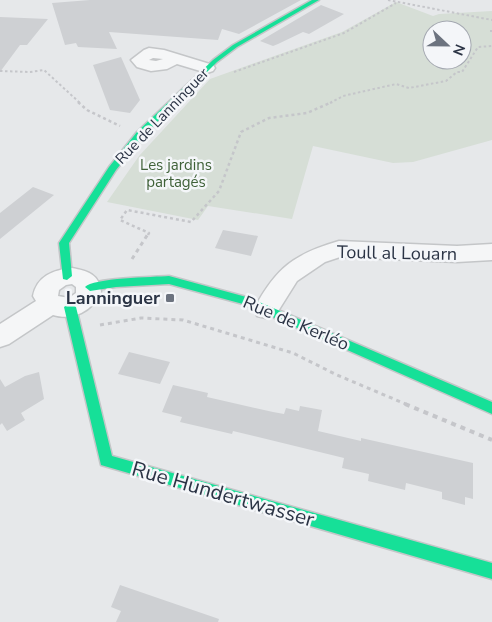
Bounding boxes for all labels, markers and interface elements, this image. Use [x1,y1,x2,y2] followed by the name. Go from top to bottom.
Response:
[422,20,472,70] north arrow
[448,41,469,58] text: N
[111,63,214,168] street label: Rue de Lanninguer
[140,155,212,192] park label: Les jardins partagés
[337,240,457,266] street label: Toull al Louarn
[66,286,160,310] place label: Lanninguer
[239,290,353,356] street label: Rue de Kerléo
[164,292,176,304] marker: Lanninguer
[129,455,318,534] street label: Rue Hundertwasser

